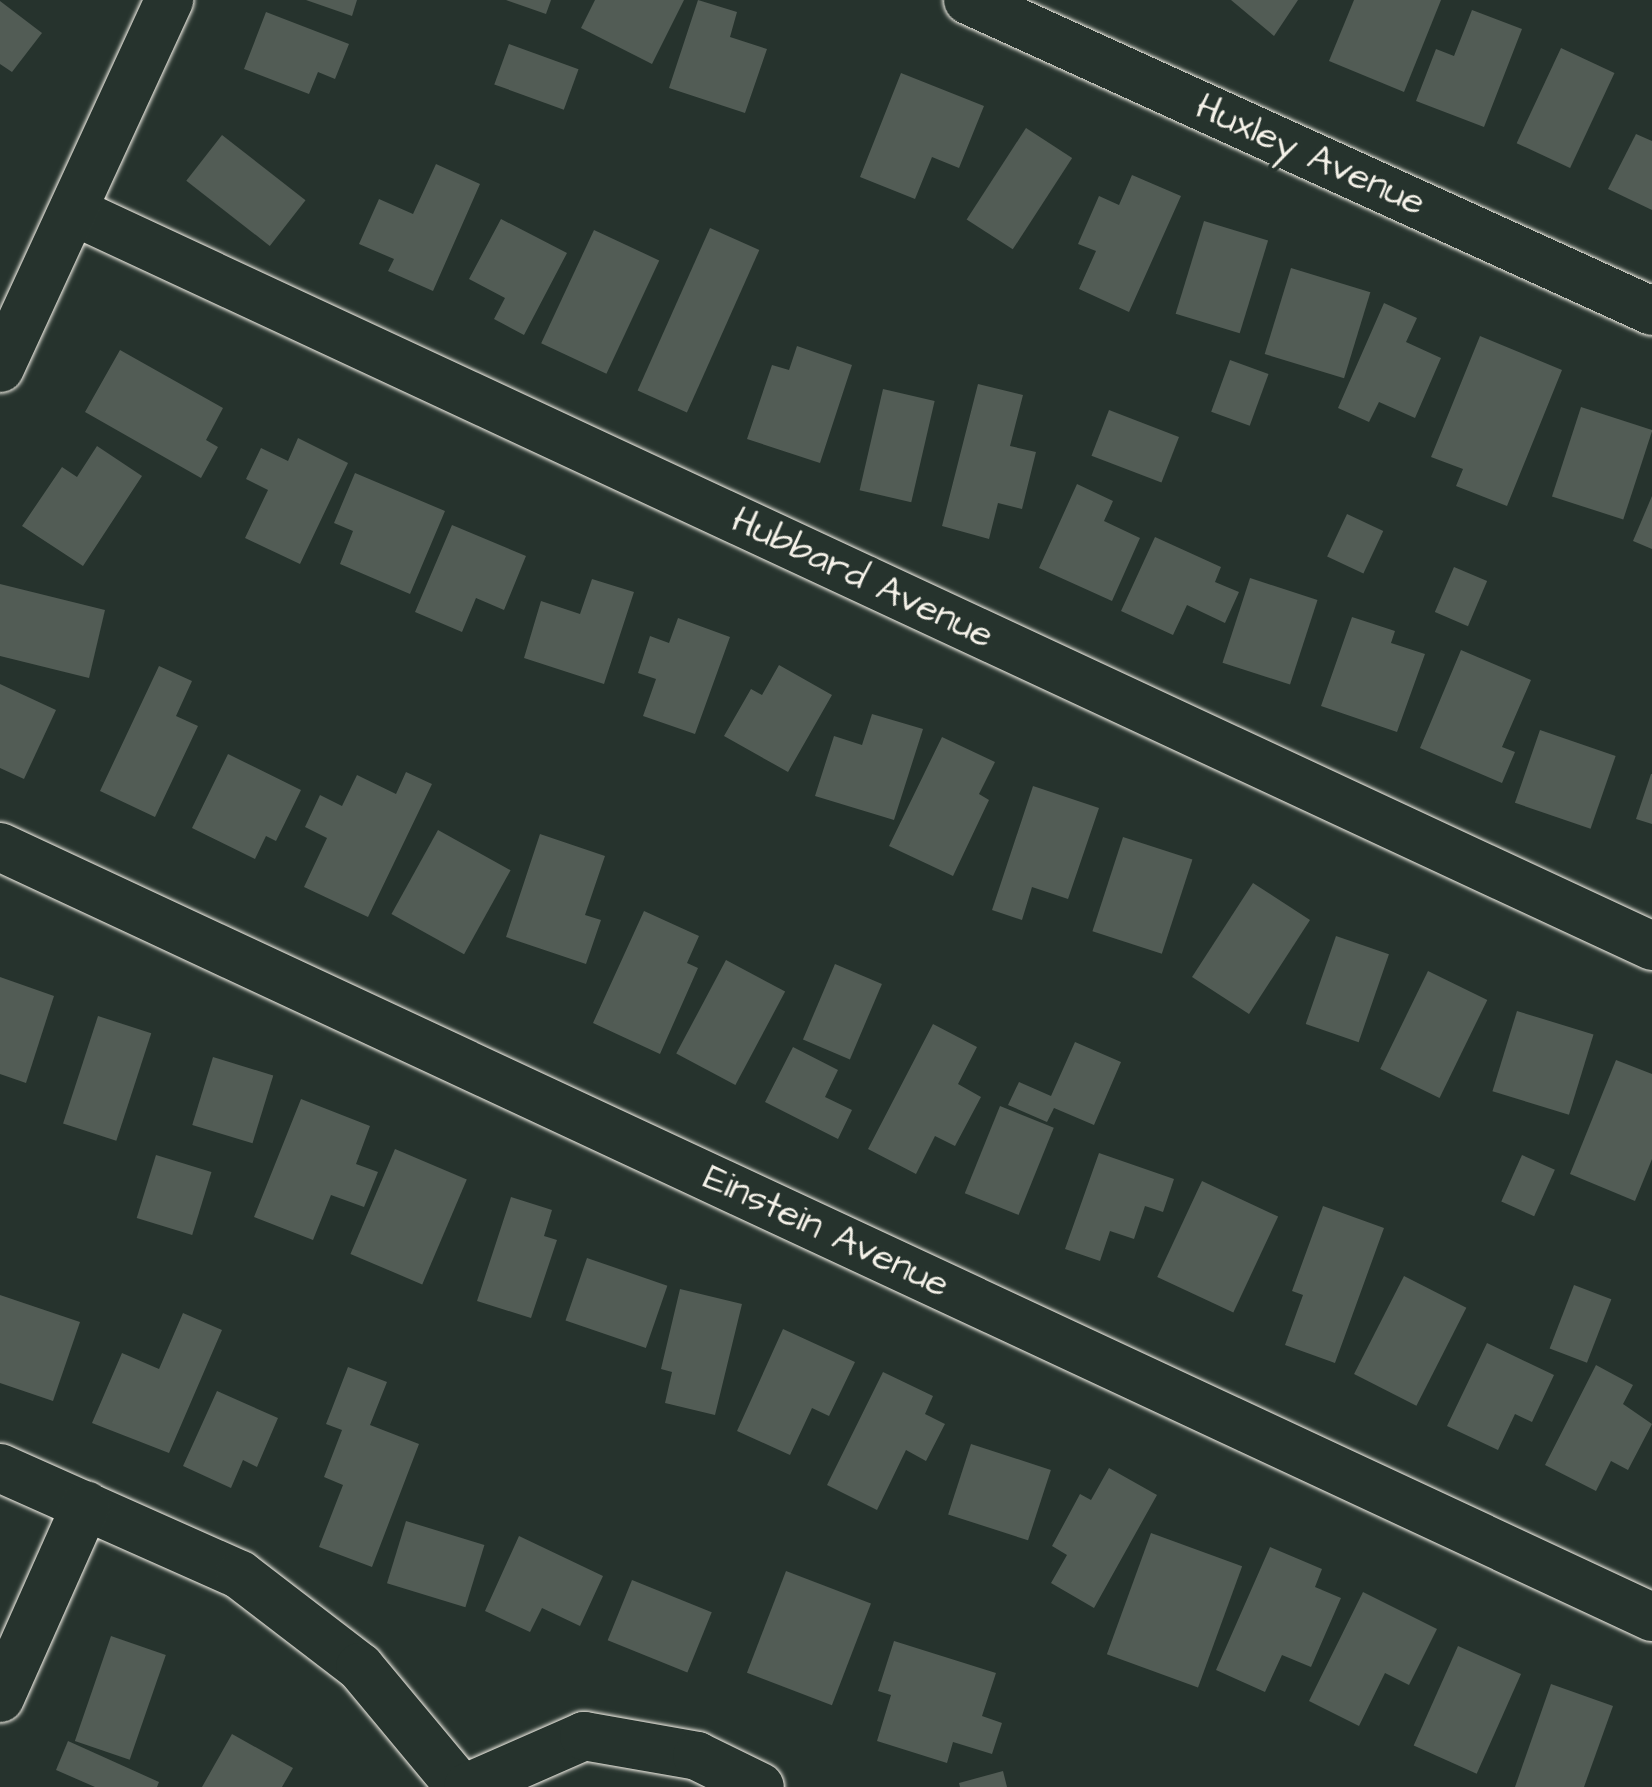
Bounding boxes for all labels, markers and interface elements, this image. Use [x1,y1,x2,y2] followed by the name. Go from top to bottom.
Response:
[1188,85,1432,227] street label: Huxley Avenue
[724,498,1000,660] street label: Hubbard Avenue
[696,1155,956,1309] street label: Einstein Avenue

